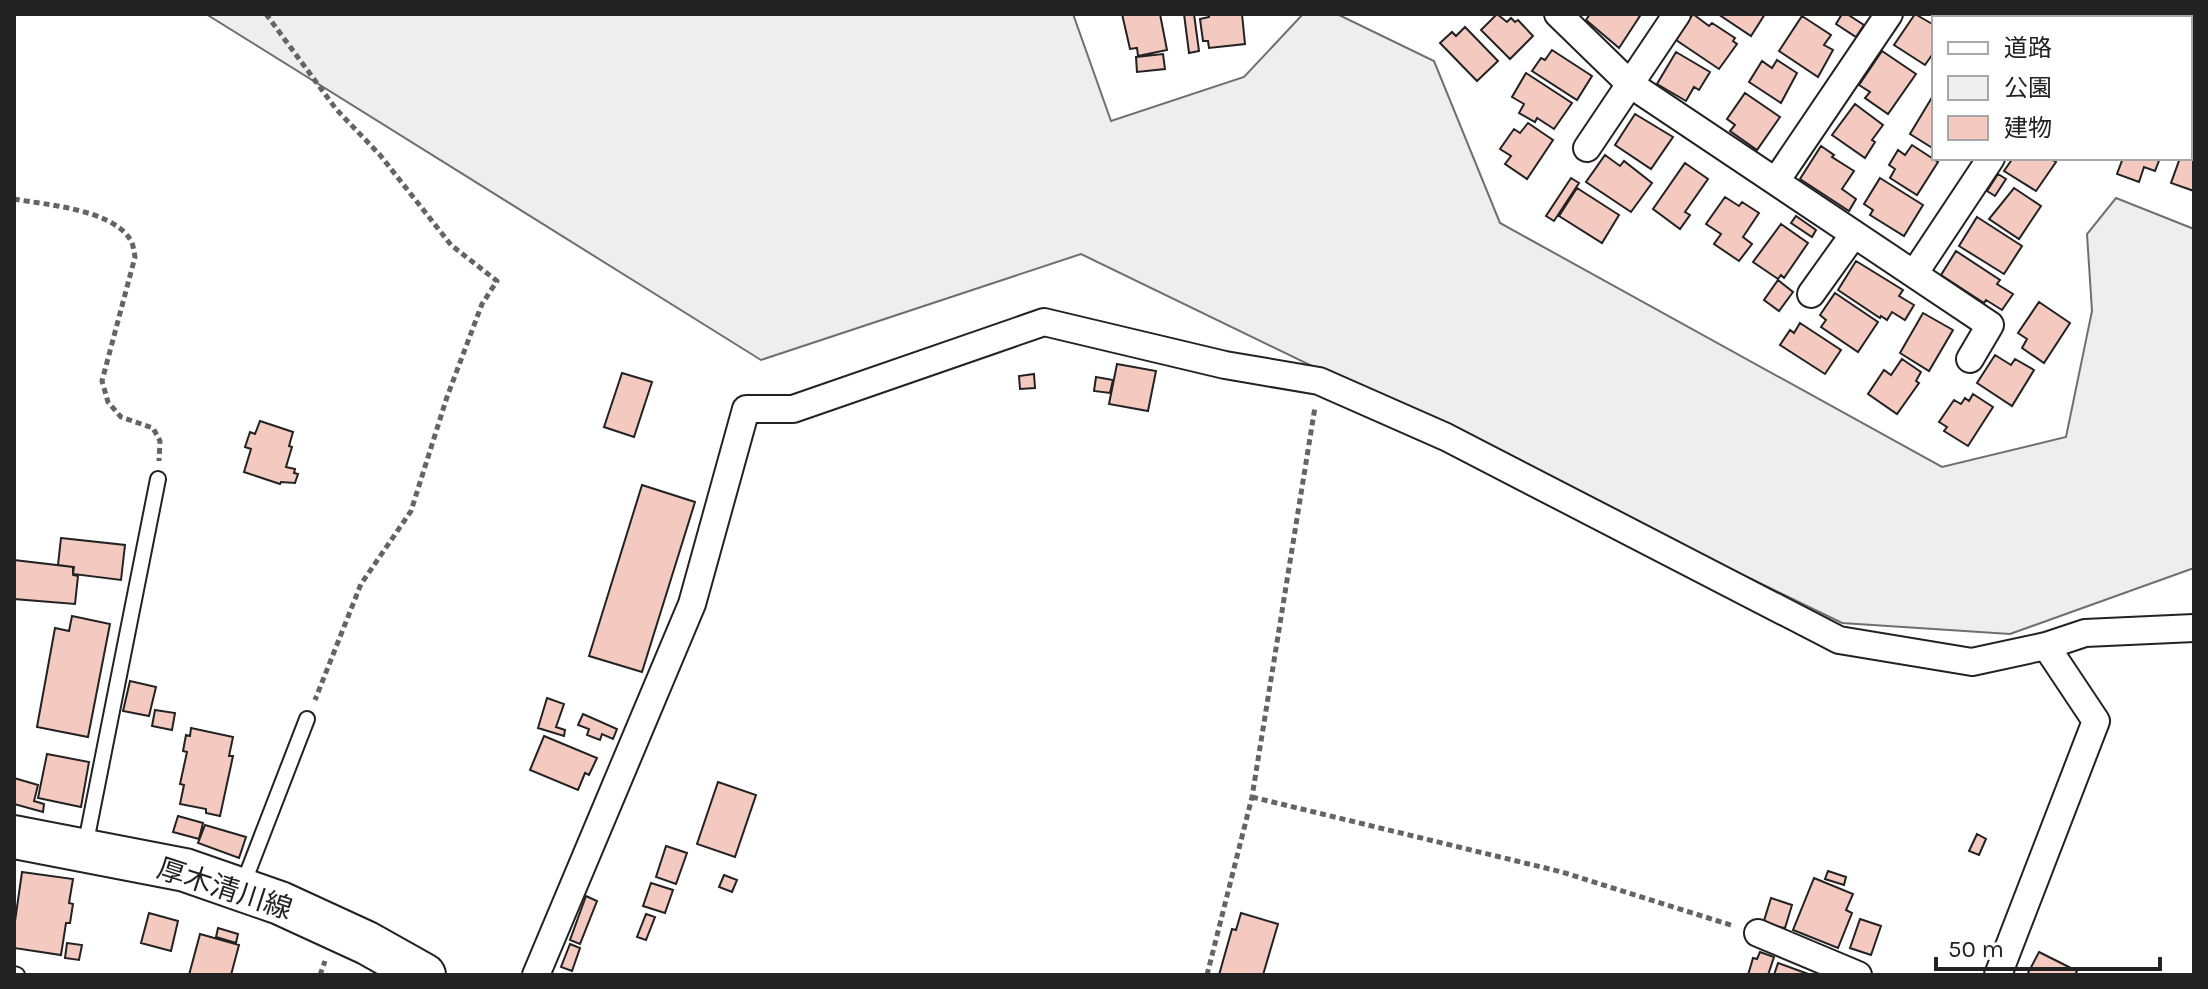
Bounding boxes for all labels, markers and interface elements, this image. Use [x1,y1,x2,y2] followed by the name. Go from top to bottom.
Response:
[1932,16,2192,160] legend
[2004,34,2052,62] text: 道路
[2004,74,2052,102] text: 公園
[2004,114,2052,142] text: 建物
[153,851,297,926] street label: 厚木清川線
[1936,921,2160,971] scale bar
[1948,935,2004,963] text: 50 m

